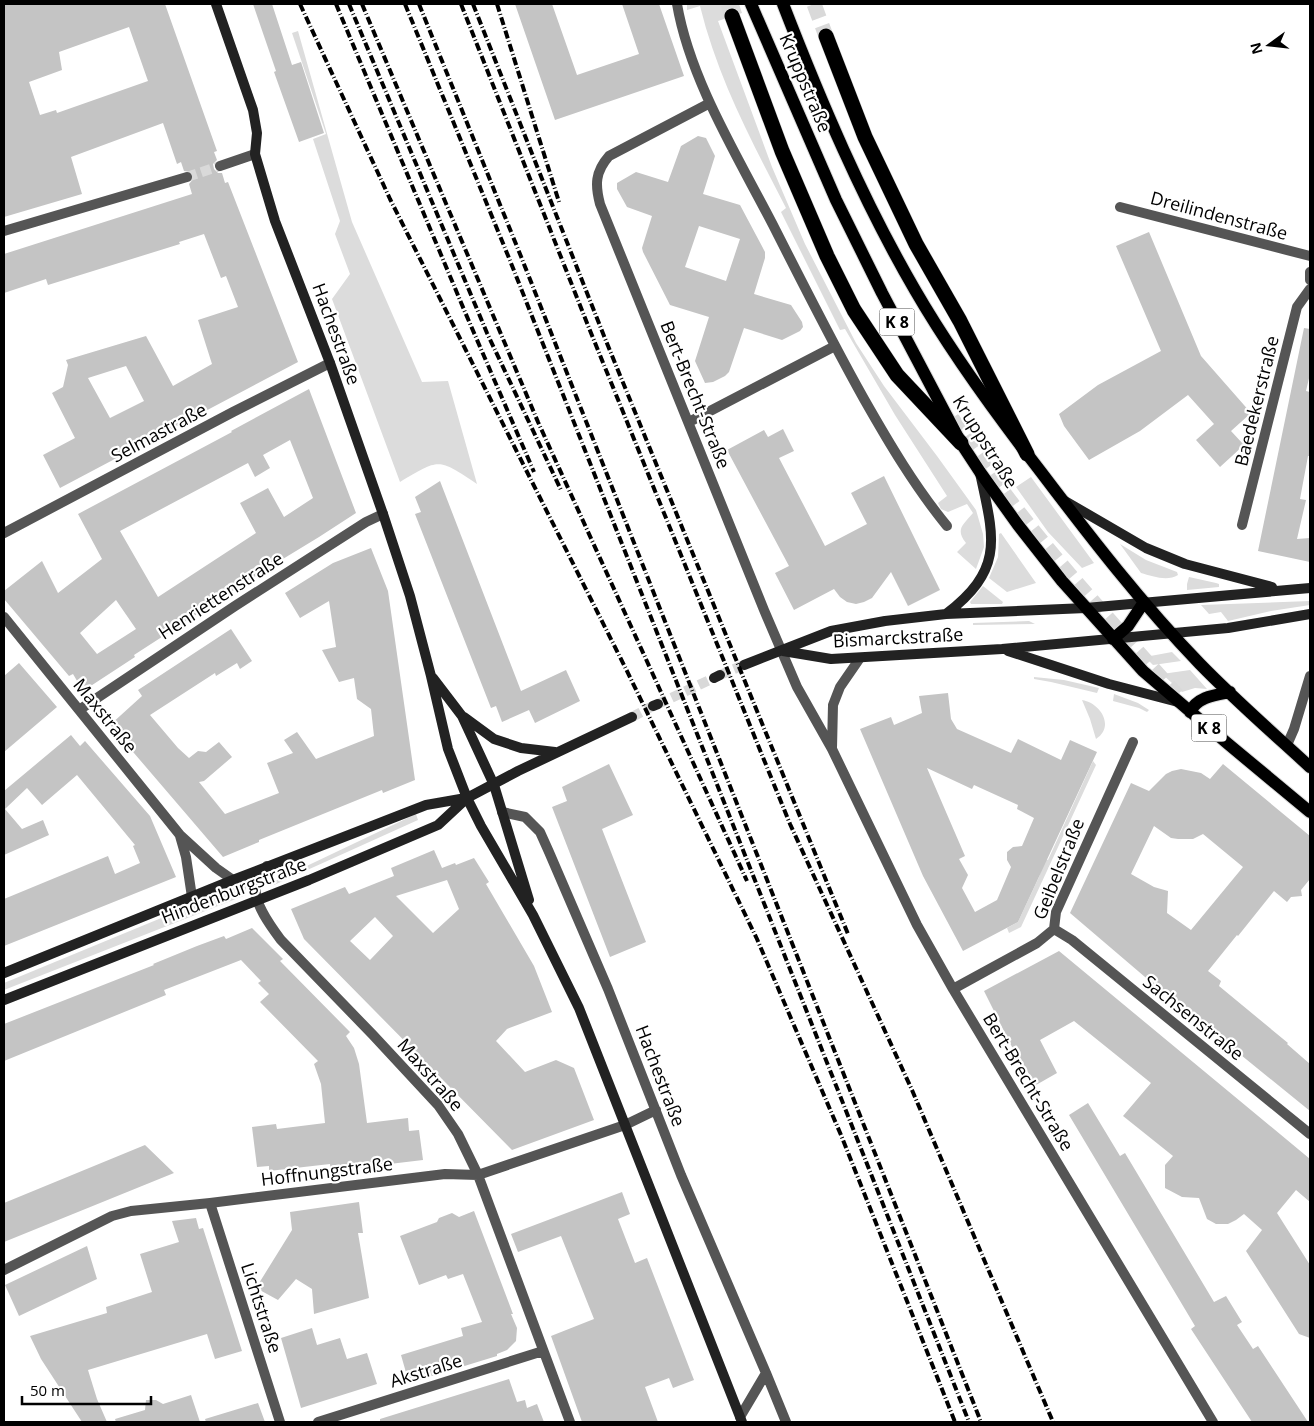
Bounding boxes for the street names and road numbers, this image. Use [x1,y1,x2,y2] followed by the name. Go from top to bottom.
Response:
[774,30,838,136] street label: Kruppstraße
[1148,185,1290,245] street label: Dreilindenstraße
[307,279,366,388] street label: Hachestraße
[880,308,914,336] road number: K 8
[655,317,737,472] street label: Bert-Brecht-Straße
[1228,333,1284,468] street label: Baedekerstraße
[948,391,1024,492] street label: Kruppstraße
[107,397,210,467] street label: Selmastraße
[154,546,287,644] street label: Henriettenstraße
[832,622,964,652] street label: Bismarckstraße
[68,673,143,758] street label: Maxstraße
[1192,714,1226,741] road number: K 8
[1027,814,1089,923] street label: Geibelstraße
[158,851,310,929] street label: Hindenburgstraße
[1138,969,1249,1065] street label: Sachsenstraße
[978,1008,1080,1155] street label: Bert-Brecht-Straße
[631,1022,691,1130] street label: Hachestraße
[392,1033,469,1116] street label: Maxstraße
[260,1151,394,1191] street label: Hoffnungstraße
[236,1259,288,1356] street label: Lichtstraße
[387,1348,465,1392] street label: Akstraße

